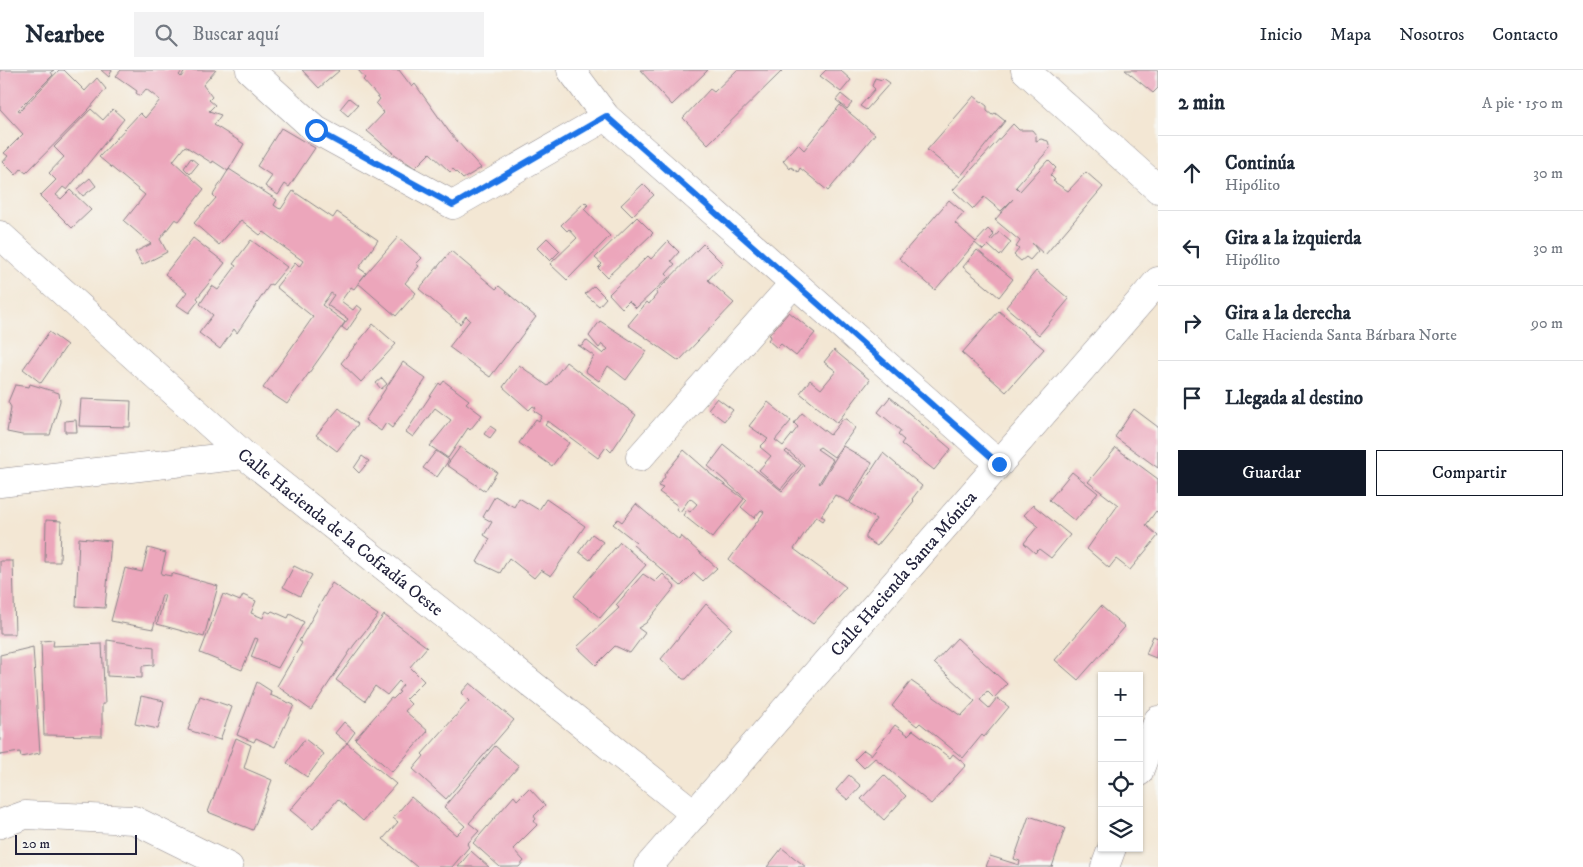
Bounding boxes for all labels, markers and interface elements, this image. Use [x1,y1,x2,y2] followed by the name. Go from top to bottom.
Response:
[134,12,484,57] search box
[25,20,104,50] text: Nearbee
[152,21,180,49] icon: search
[192,23,279,46] text: Buscar aquí
[1260,24,1302,46] text: Inicio
[1330,24,1371,46] text: Mapa
[1399,24,1464,46] text: Nosotros
[1492,24,1558,46] text: Contacto
[1178,90,1225,116] text: 2 min
[1482,93,1563,113] text: A pie · 150 m
[305,119,328,142] route start
[1225,152,1295,175] text: Continúa
[1178,159,1206,187] icon: ahead
[1533,163,1563,183] text: 30 m
[1225,175,1280,195] text: Hipólito
[1225,227,1361,250] text: Gira a la izquierda
[1178,234,1206,262] icon: left
[1533,238,1563,258] text: 30 m
[1225,250,1280,270] text: Hipólito
[1225,302,1351,325] text: Gira a la derecha
[1178,309,1206,337] icon: right
[1531,313,1563,333] text: 90 m
[1225,325,1457,345] text: Calle Hacienda Santa Bárbara Norte
[1178,384,1206,412] icon: arrive
[1225,387,1363,410] text: Llegada al destino
[233,444,447,621] street label: Calle Hacienda de la Cofradía Oeste
[1178,450,1366,496] button: Guardar
[1376,450,1563,496] button: Compartir
[988,453,1011,476] route end
[826,487,982,662] street label: Calle Hacienda Santa Mónica
[1098,672,1143,852] map controls
[1098,672,1143,717] button: +
[1098,717,1143,762] button: −
[1098,762,1143,807] button: locate
[1098,807,1143,852] button: layers
[15,832,138,855] scale bar
[22,835,50,853] text: 20 m

